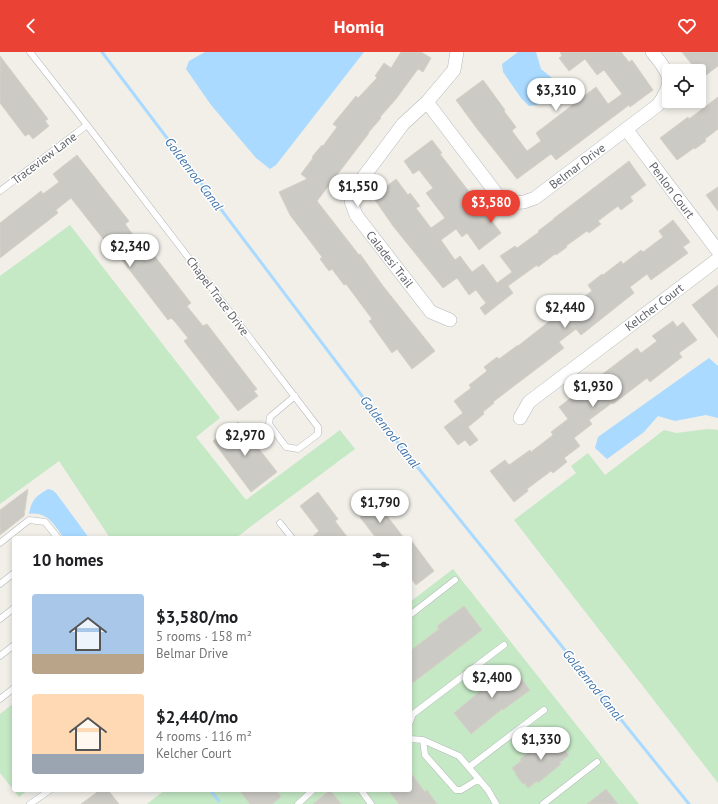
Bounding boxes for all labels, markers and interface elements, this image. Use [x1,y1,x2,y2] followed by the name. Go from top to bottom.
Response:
[20,15,42,37] icon: back
[334,15,384,38] text: Homiq
[676,15,698,37] icon: heart
[662,64,706,108] map controls
[662,64,706,108] button: locate
[523,78,589,112] pin: $3,310
[536,82,576,99] text: $3,310
[8,129,80,187] street label: Traceview Lane
[161,134,227,214] water label: Goldenrod Canal
[546,140,608,192] street label: Belmar Drive
[646,159,698,221] street label: Penlon Court
[325,174,391,208] pin: $1,550
[338,178,378,195] text: $1,550
[458,190,524,224] pin: $3,580
[471,194,511,211] text: $3,580
[363,228,417,291] street label: Caladesi Trail
[97,234,163,268] pin: $2,340
[110,238,150,255] text: $2,340
[183,254,253,338] street label: Chapel Trace Drive
[622,280,686,334] street label: Kelcher Court
[532,295,598,329] pin: $2,440
[545,299,585,316] text: $2,440
[560,374,626,408] pin: $1,930
[573,378,613,395] text: $1,930
[356,392,424,472] water label: Goldenrod Canal
[212,423,278,457] pin: $2,970
[225,427,265,444] text: $2,970
[347,490,413,524] pin: $1,790
[360,494,400,511] text: $1,790
[32,549,103,571] text: 10 homes
[370,549,392,571] icon: filters
[156,606,238,628] text: $3,580/mo
[64,610,112,658] icon: home
[156,628,252,645] text: 5 rooms · 158 m²
[156,645,228,662] text: Belmar Drive
[559,646,627,725] water label: Goldenrod Canal
[459,665,525,699] pin: $2,400
[472,669,512,686] text: $2,400
[156,706,238,728] text: $2,440/mo
[64,710,112,758] icon: home
[508,727,574,761] pin: $1,330
[156,728,252,745] text: 4 rooms · 116 m²
[521,731,561,748] text: $1,330
[156,745,231,762] text: Kelcher Court

